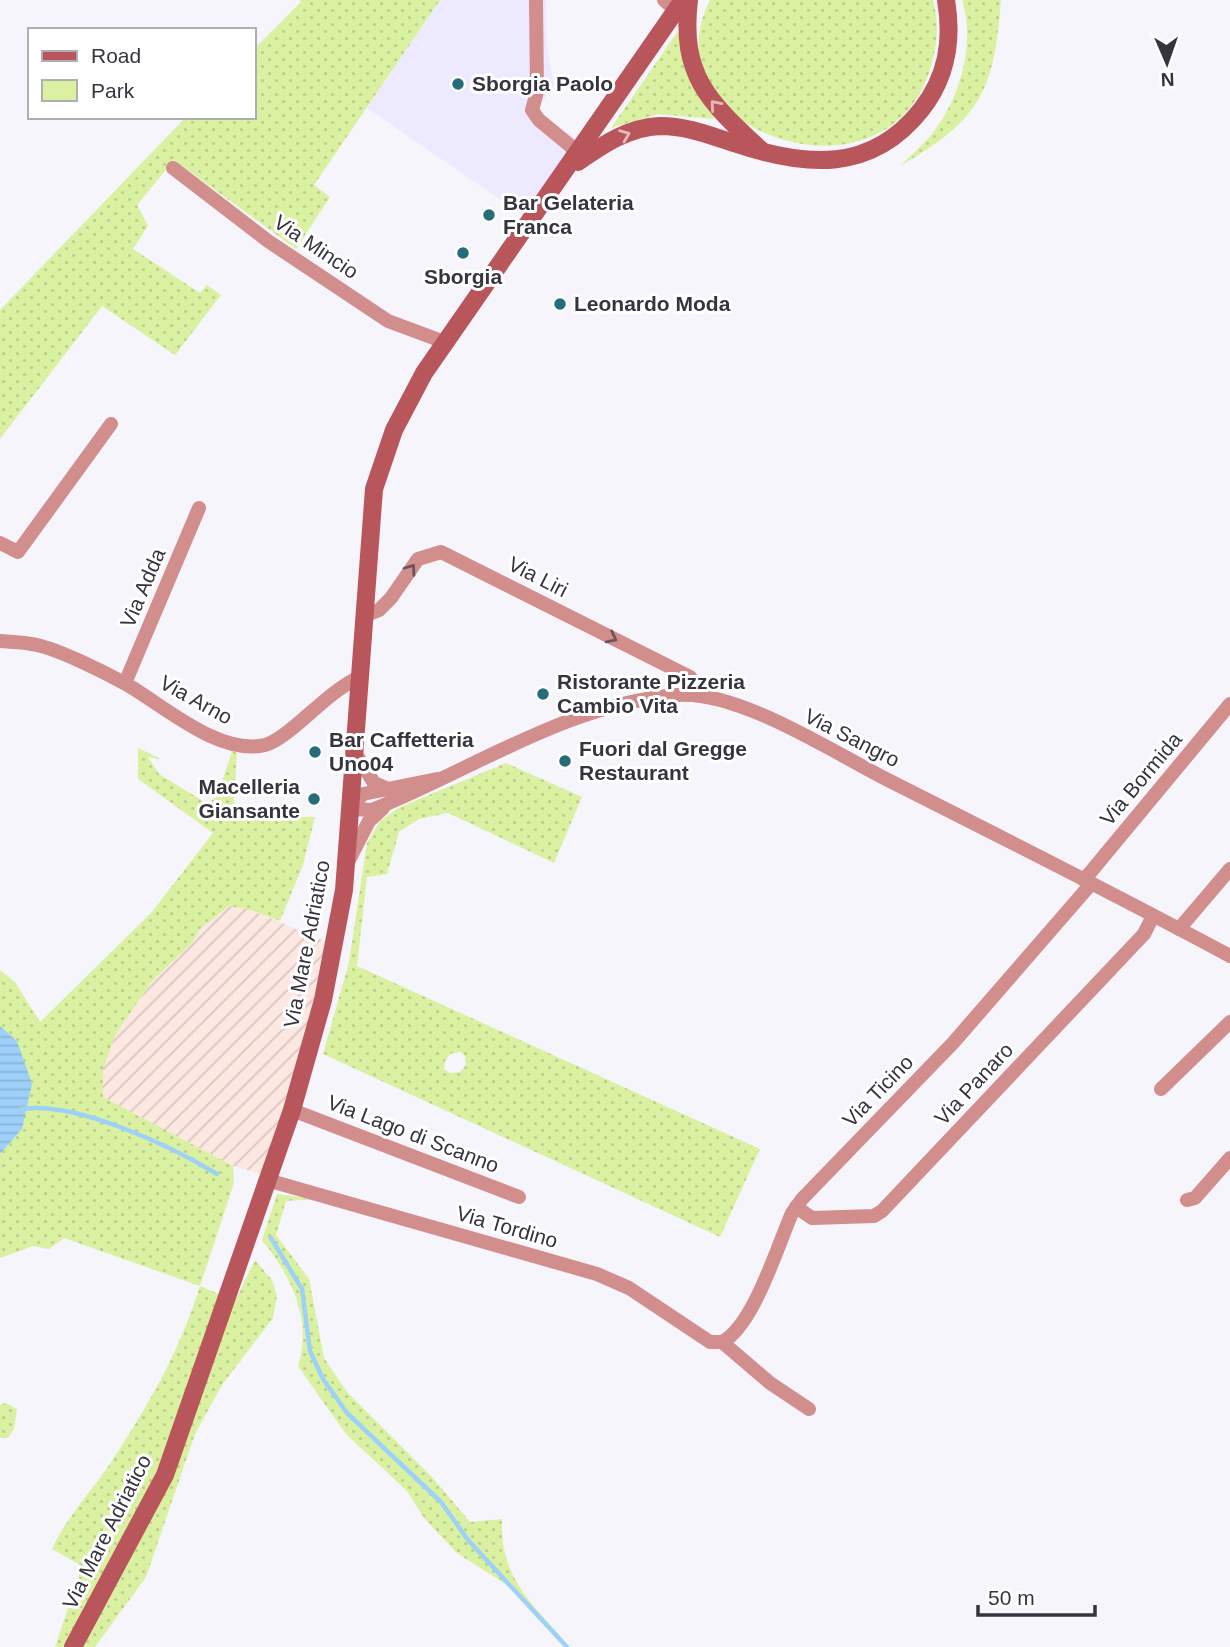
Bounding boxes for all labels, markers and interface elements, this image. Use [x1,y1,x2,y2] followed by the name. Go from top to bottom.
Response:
[28,28,256,119] legend
[1132,28,1202,98] north arrow
[91,44,141,67] text: Road
[1160,69,1175,90] text: N
[472,72,613,95] place label: Sborgia Paolo
[450,76,466,92] marker: Sborgia Paolo
[91,79,135,102] text: Park
[711,100,723,113] one-way arrow
[618,130,630,144] one-way arrow
[503,191,634,238] place label: Bar Gelateria Franca
[481,207,497,223] marker: Bar Gelateria Franca
[270,210,363,283] street label: Via Mincio
[455,245,471,261] marker: Sborgia
[424,265,502,288] place label: Sborgia
[574,292,731,315] place label: Leonardo Moda
[552,296,568,312] marker: Leonardo Moda
[116,545,170,631] street label: Via Adda
[505,552,572,601] street label: Via Liri
[403,564,415,577] one-way arrow
[605,629,617,643] one-way arrow
[156,670,236,729] street label: Via Arno
[557,670,745,717] place label: Ristorante Pizzeria Cambio Vita
[535,686,551,702] marker: Ristorante Pizzeria Cambio Vita
[801,704,904,771] street label: Via Sangro
[1095,727,1186,830] street label: Via Bormida
[329,728,474,775] place label: Bar Caffetteria Uno04
[579,737,747,784] place label: Fuori dal Gregge Restaurant
[307,744,323,760] marker: Bar Caffetteria Uno04
[557,753,573,769] marker: Fuori dal Gregge Restaurant
[198,775,300,822] place label: Macelleria Giansante
[306,791,322,807] marker: Macelleria Giansante
[279,858,334,1030] street label: Via Mare Adriatico
[930,1038,1017,1129] street label: Via Panaro
[838,1050,917,1131] street label: Via Ticino
[324,1090,502,1177] street label: Via Lago di Scanno
[454,1201,560,1252] street label: Via Tordino
[58,1451,155,1613] street label: Via Mare Adriatico
[978,1574,1095,1618] scale bar
[988,1586,1035,1609] text: 50 m

